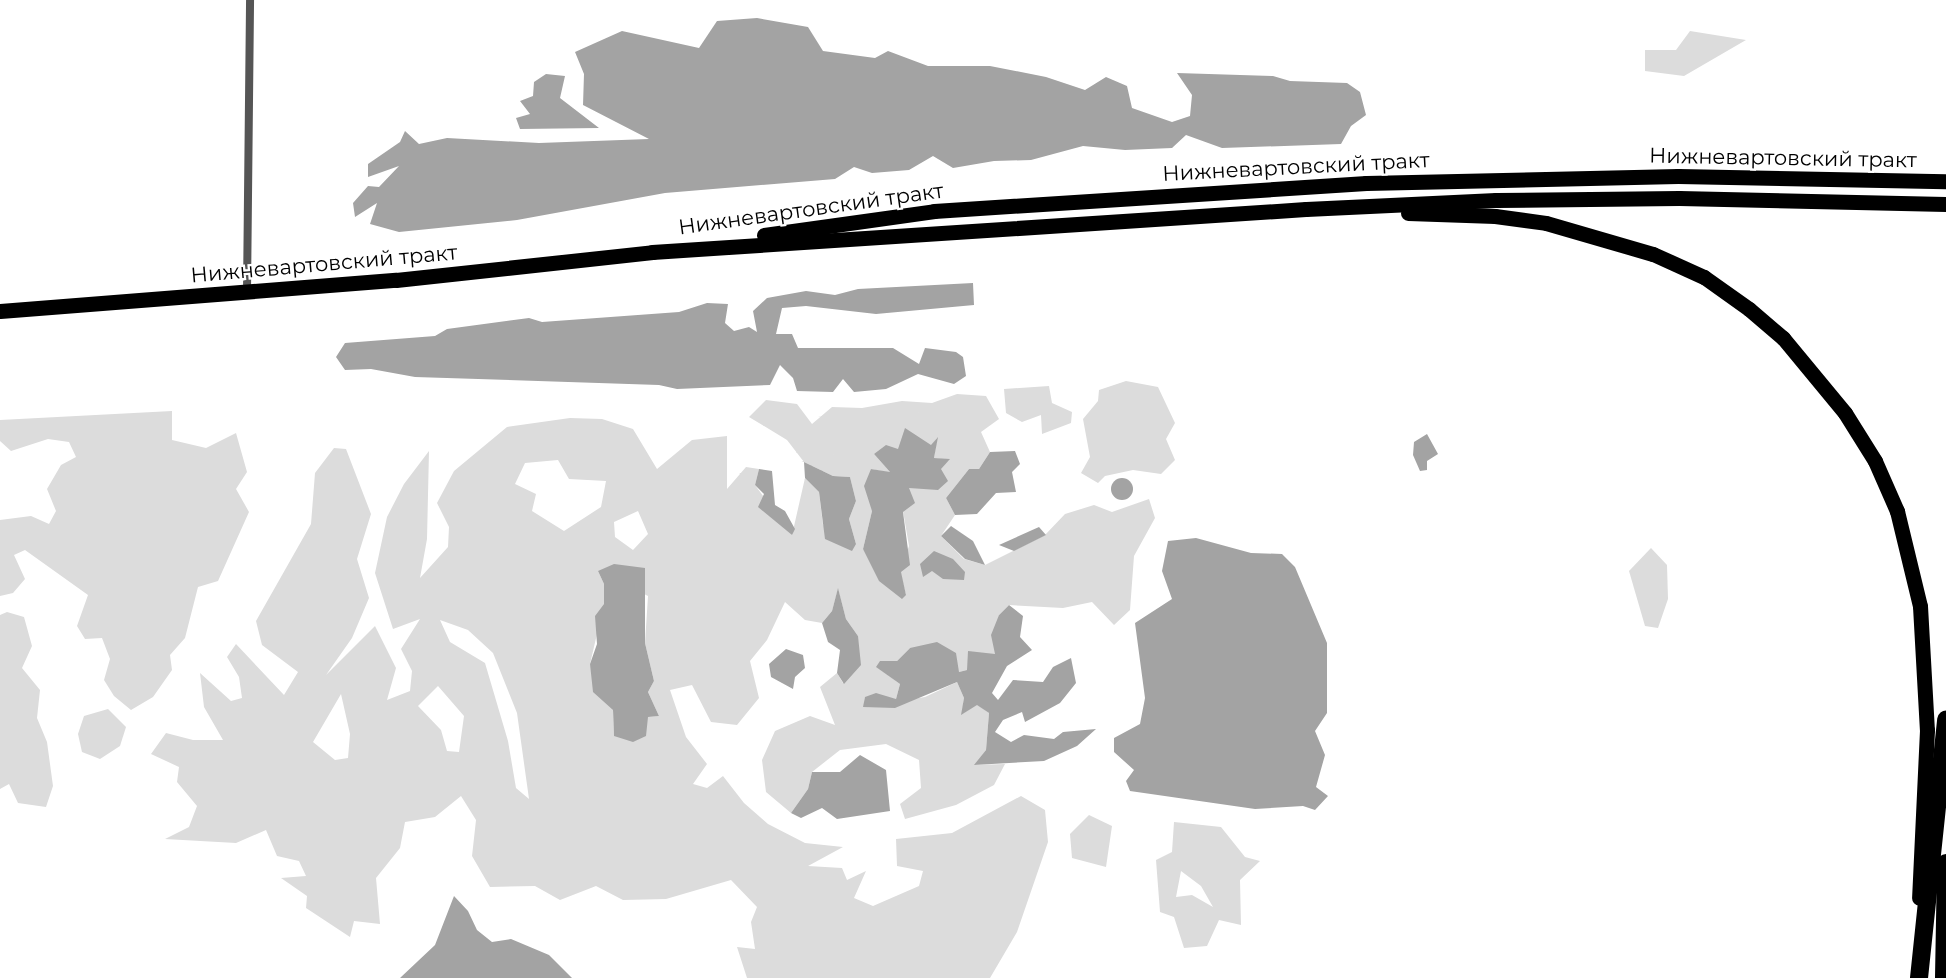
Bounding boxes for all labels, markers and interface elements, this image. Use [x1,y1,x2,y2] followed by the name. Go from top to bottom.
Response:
[1649,143,1917,173] street label: Нижневартовский тракт
[1162,147,1430,187] street label: Нижневартовский тракт
[677,178,945,240] street label: Нижневартовский тракт
[190,240,458,288] street label: Нижневартовский тракт

